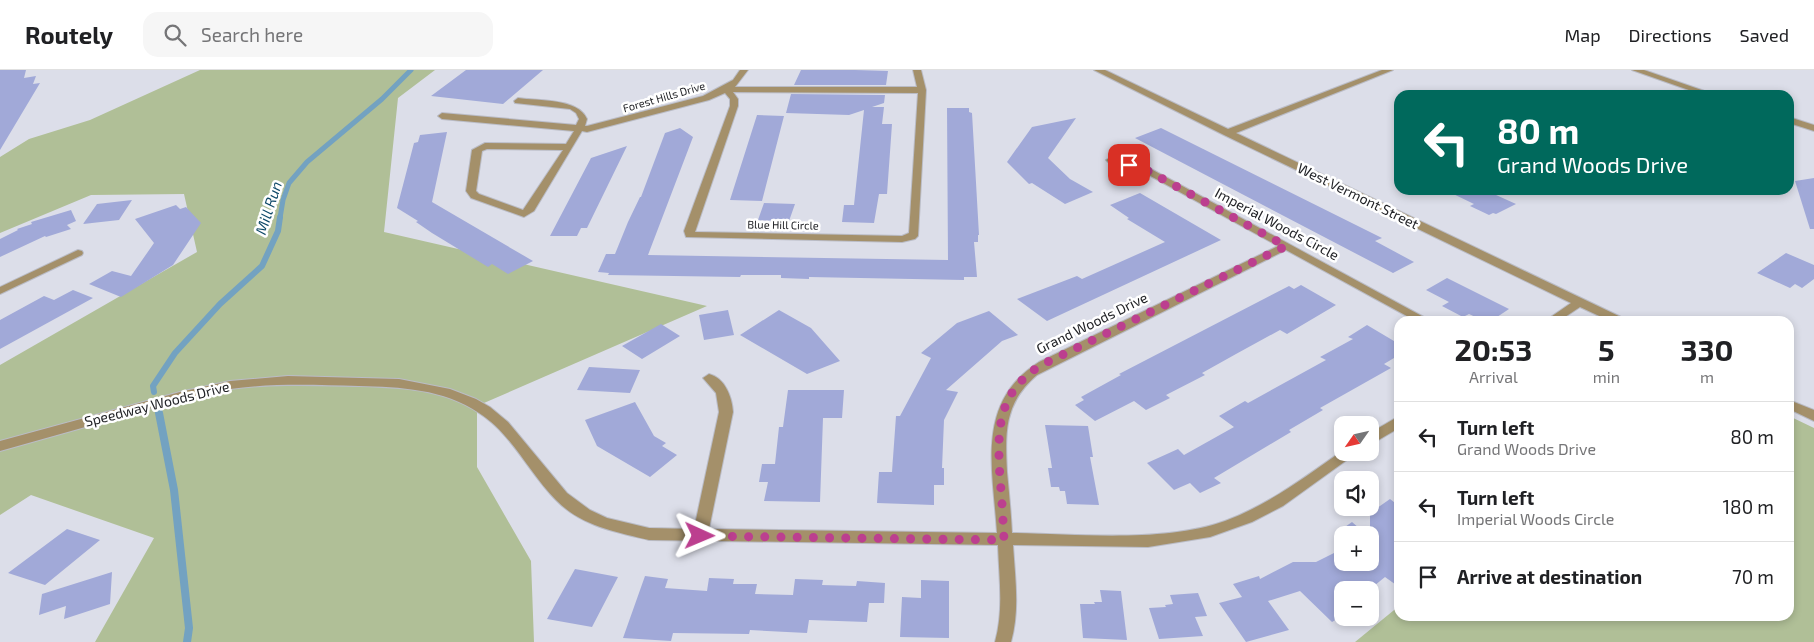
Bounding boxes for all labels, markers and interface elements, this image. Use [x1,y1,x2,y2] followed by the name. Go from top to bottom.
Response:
[143,12,493,57] search box
[25,20,113,49] text: Routely
[161,21,189,49] icon: search
[201,23,303,46] text: Search here
[1564,24,1601,46] text: Map
[1629,24,1712,46] text: Directions
[1740,24,1789,46] text: Saved
[621,79,707,115] street label: Forest Hills Drive
[1497,109,1579,151] text: 80 m
[1414,110,1479,175] icon: left
[1108,144,1150,186] pin
[1115,151,1143,179] icon: arrive
[1497,151,1688,177] text: Grand Woods Drive
[1295,159,1422,232] street label: West Vermont Street
[251,179,285,237] water label: Mill Run
[1212,184,1342,263] street label: Imperial Woods Circle
[747,217,819,232] street label: Blue Hill Circle
[1033,288,1150,357] street label: Grand Woods Drive
[1455,331,1532,367] text: 20:53
[1598,331,1615,367] text: 5
[1681,331,1733,367] text: 330
[1469,367,1518,386] text: Arrival
[1593,367,1620,386] text: min
[1700,367,1714,386] text: m
[83,377,231,430] street label: Speedway Woods Drive
[1334,416,1379,461] north arrow
[1334,416,1379,626] map controls
[1457,416,1534,439] text: Turn left
[1414,423,1442,451] icon: left
[1730,425,1774,448] text: 80 m
[1457,439,1596,458] text: Grand Woods Drive
[1334,471,1379,516] button: sound
[1457,486,1534,509] text: Turn left
[1414,493,1442,521] icon: left
[1723,495,1774,518] text: 180 m
[673,509,725,561] position arrow
[1457,509,1614,528] text: Imperial Woods Circle
[1334,526,1379,571] button: +
[1414,563,1442,591] icon: arrive
[1457,565,1642,588] text: Arrive at destination
[1732,565,1774,588] text: 70 m
[1334,581,1379,626] button: −

